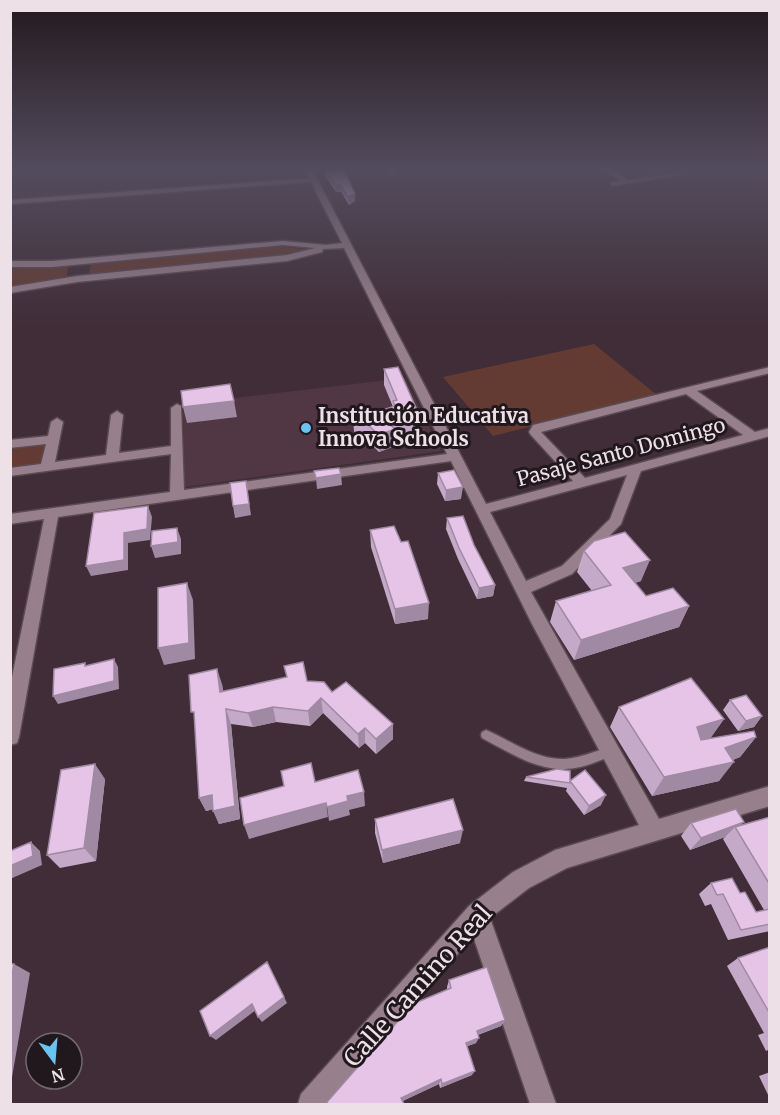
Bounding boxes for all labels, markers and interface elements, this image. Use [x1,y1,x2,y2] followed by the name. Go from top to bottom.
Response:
[318,403,529,451] place label: Institución Educativa Innova Schools
[514,412,728,491] street label: Pasaje Santo Domingo
[299,421,313,435] marker: Institución Educativa Innova Schools
[337,898,499,1073] street label: Calle Camino Real
[24,1031,84,1091] north arrow
[49,1064,67,1087] text: N

